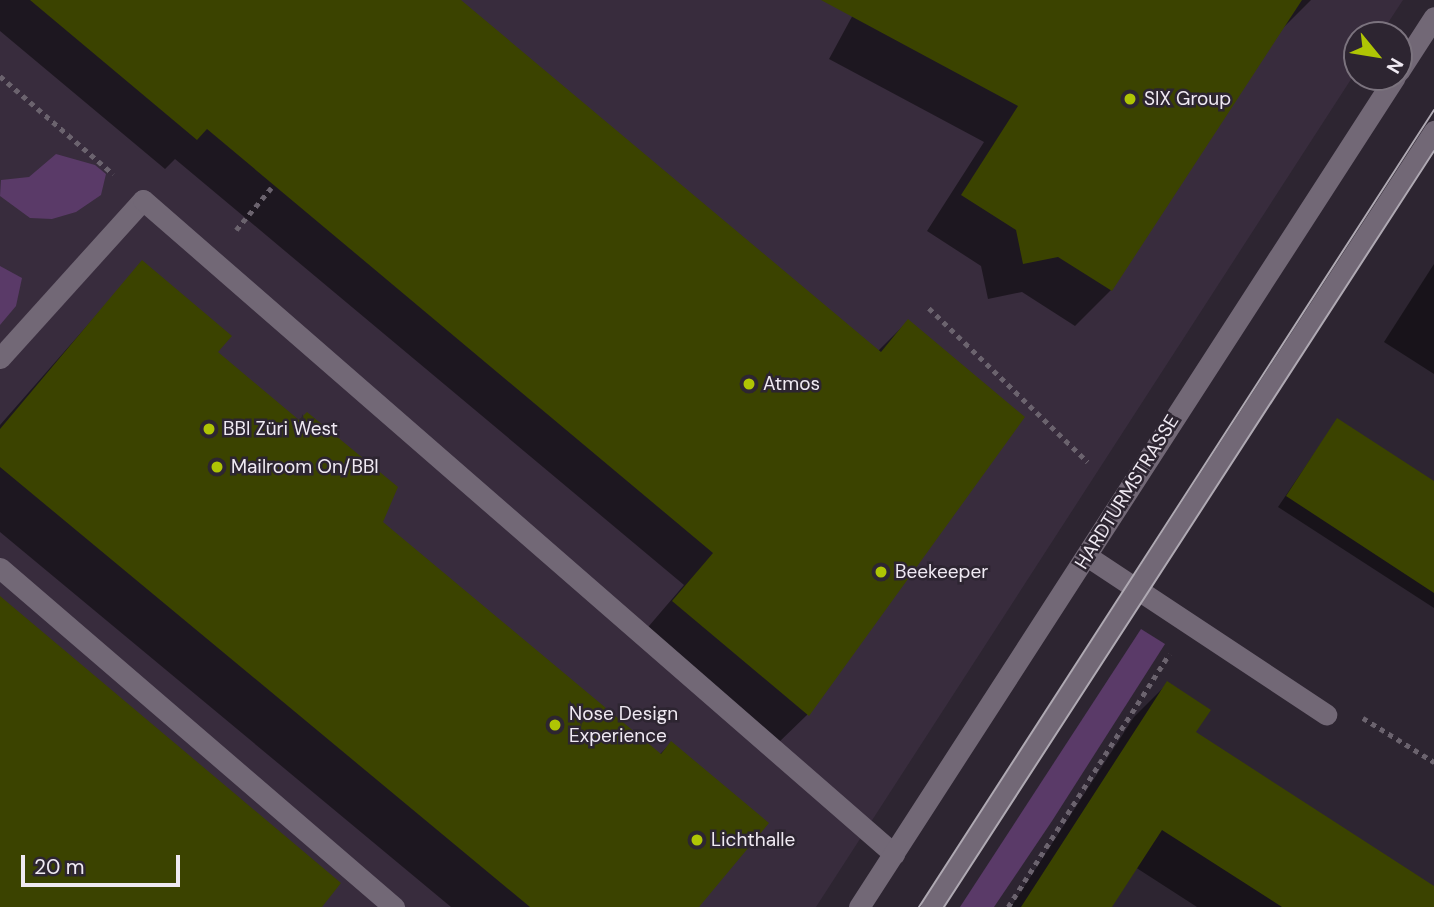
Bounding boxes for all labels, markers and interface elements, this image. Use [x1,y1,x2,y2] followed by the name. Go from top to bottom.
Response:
[1343,21,1413,91] north arrow
[1381,53,1409,78] text: N
[1144,88,1231,110] place label: SIX Group
[1122,91,1138,107] marker: SIX Group
[763,373,820,395] place label: Atmos
[741,376,757,392] marker: Atmos
[1070,411,1184,573] street label: HARDTURMSTRASSE
[223,418,338,440] place label: BBI Züri West
[201,421,217,437] marker: BBI Züri West
[231,456,379,478] place label: Mailroom On/BBI
[209,459,225,475] marker: Mailroom On/BBI
[895,561,988,583] place label: Beekeeper
[873,564,889,580] marker: Beekeeper
[569,703,678,747] place label: Nose Design Experience
[547,717,563,733] marker: Nose Design Experience
[711,829,795,851] place label: Lichthalle
[689,832,705,848] marker: Lichthalle
[24,841,184,885] scale bar
[34,853,85,881] text: 20 m

